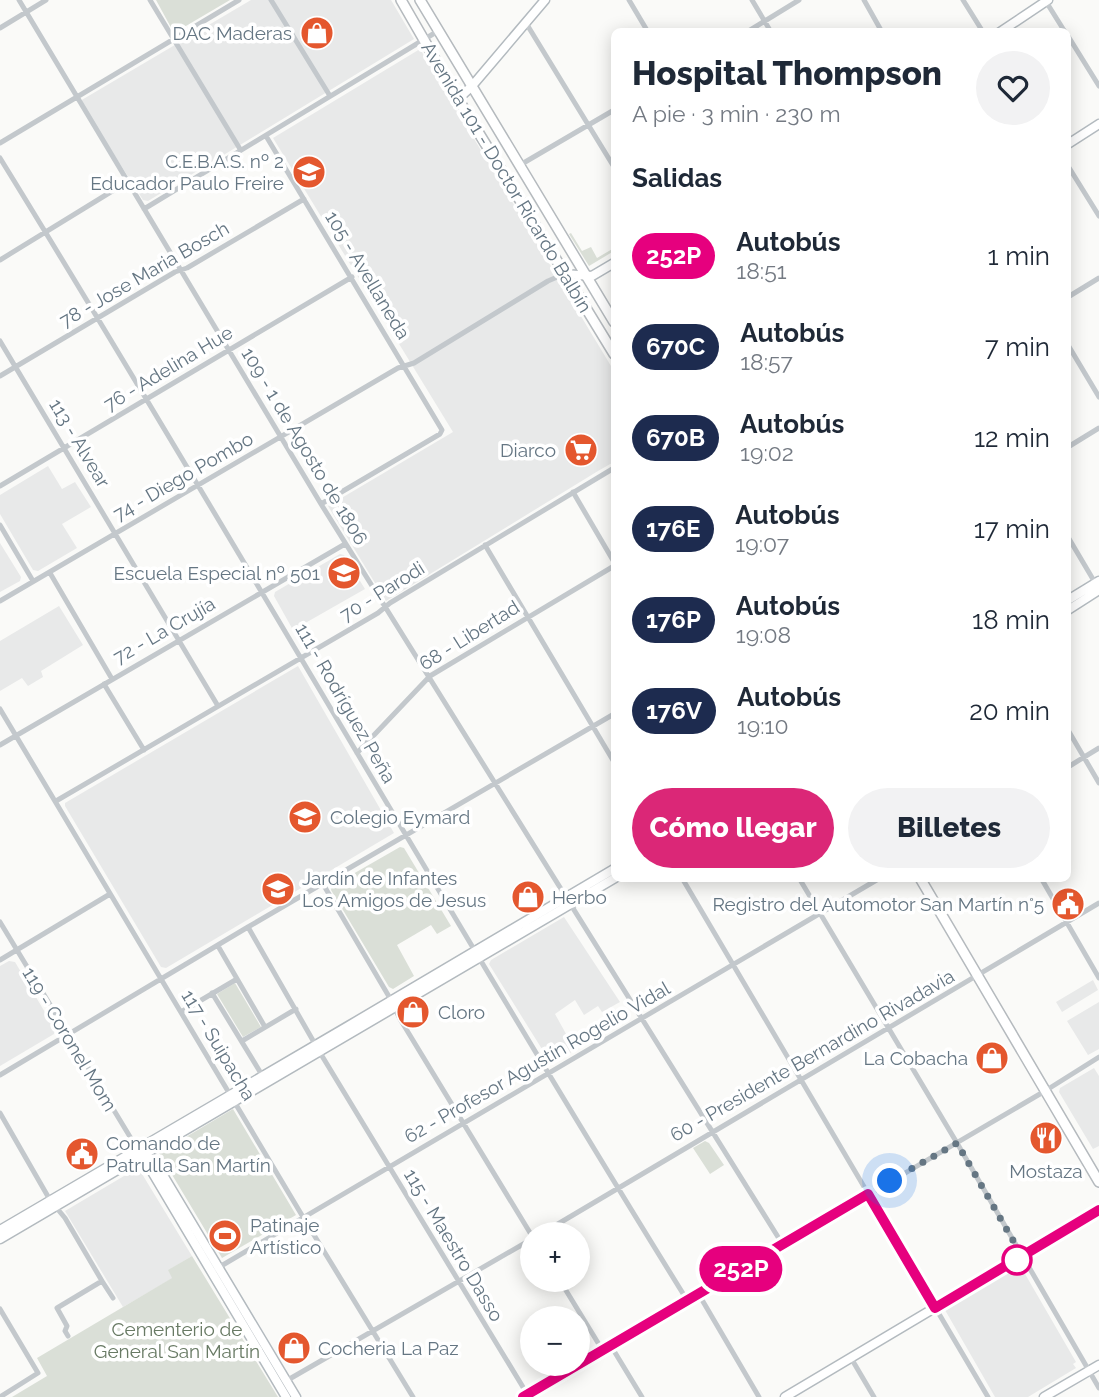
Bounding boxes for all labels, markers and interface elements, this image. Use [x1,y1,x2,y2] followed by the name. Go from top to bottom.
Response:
[298,14,336,52] shop icon: DAC Maderas
[173,22,292,44] place label: DAC Maderas
[417,38,597,316] street label: Avenida 101 - Doctor Ricardo Balbín
[976,51,1050,125] button: heart
[632,54,942,93] text: Hospital Thompson
[632,100,841,127] text: A pie · 3 min · 230 m
[90,150,284,194] place label: C.E.B.A.S. nº 2 Educador Paulo Freire
[290,153,328,191] school or university icon: C.E.B.A.S. nº 2 Educador Paulo Freire
[632,163,722,193] text: Salidas
[321,207,415,343] street label: 105 - Avellaneda
[56,217,232,331] street label: 78 - Jose Maria Bosch
[736,227,841,257] text: Autobús
[646,241,701,270] text: 252P
[988,241,1050,271] text: 1 min
[736,257,787,284] text: 18:51
[740,318,844,348] text: Autobús
[100,321,236,415] street label: 76 - Adelina Hue
[646,332,705,361] text: 670C
[985,332,1050,362] text: 7 min
[237,343,373,549] street label: 109 - 1 de Agosto de 1806
[740,348,793,375] text: 18:57
[45,395,115,491] street label: 113 - Alvear
[740,409,844,439] text: Autobús
[646,423,705,452] text: 670B
[974,423,1050,453] text: 12 min
[109,427,257,525] street label: 74 - Diego Pombo
[562,431,600,469] supermarket icon: Diarco
[500,439,556,461] place label: Diarco
[740,439,794,466] text: 19:02
[735,500,840,530] text: Autobús
[646,514,700,543] text: 176E
[974,514,1050,544] text: 17 min
[735,530,789,557] text: 19:07
[325,554,363,592] school or university icon: Escuela Especial nº 501
[336,556,428,626] street label: 70 - Parodi
[114,562,320,584] place label: Escuela Especial nº 501
[736,591,840,621] text: Autobús
[109,592,219,668] street label: 72 - La Crujía
[415,596,523,674] street label: 68 - Libertad
[646,605,701,634] text: 176P
[972,605,1050,635] text: 18 min
[291,619,401,787] street label: 111 - Rodríguez Peña
[736,621,791,648] text: 19:08
[737,682,841,712] text: Autobús
[646,696,702,725] text: 176V
[969,696,1050,726] text: 20 min
[737,712,788,739] text: 19:10
[632,788,834,868] button: Cómo llegar
[848,788,1050,868] button: Billetes
[286,798,324,836] school or university icon: Colegio Eymard
[330,806,470,828] place label: Colegio Eymard
[302,867,486,911] place label: Jardín de Infantes Los Amigos de Jesus
[259,870,297,908] school or university icon: Jardín de Infantes Los Amigos de Jesus
[509,878,547,916] shop icon: Herbo
[1049,885,1087,923] public building icon: Registro del Automotor San Martín n°5
[552,886,607,908] place label: Herbo
[712,893,1044,915] place label: Registro del Automotor San Martín n°5
[18,963,122,1115] street label: 119 - Coronel Mom
[666,964,958,1146] street label: 60 - Presidente Bernardino Rivadavia
[400,976,674,1147] street label: 62 - Profesor Agustín Rogelio Vidal
[177,986,261,1104] street label: 117 - Suipacha
[394,993,432,1031] shop icon: Cloro
[438,1001,485,1023] place label: Cloro
[973,1039,1011,1077] shop icon: La Cobacha
[863,1047,968,1069] place label: La Cobacha
[1027,1119,1065,1157] restaurant icon: Mostaza
[106,1132,271,1176] place label: Comando de Patrulla San Martín
[63,1135,101,1173] public building icon: Comando de Patrulla San Martín
[1009,1160,1083,1182] place label: Mostaza
[872,1163,907,1198] your location
[400,1165,508,1325] street label: 115 - Maestro Dasso
[250,1214,321,1258] place label: Patinaje Artístico
[206,1217,244,1255] sports icon: Patinaje Artístico
[520,1222,590,1376] map controls
[520,1222,590,1292] button: +
[1002,1245,1032,1275] unlabelled marker
[692,1246,790,1292] line badge: 252P
[713,1254,769,1283] text: 252P
[520,1306,590,1376] button: −
[94,1318,260,1362] park label: Cementerio de General San Martín
[275,1329,313,1367] shop icon: Cocheria La Paz
[318,1337,459,1359] place label: Cocheria La Paz

